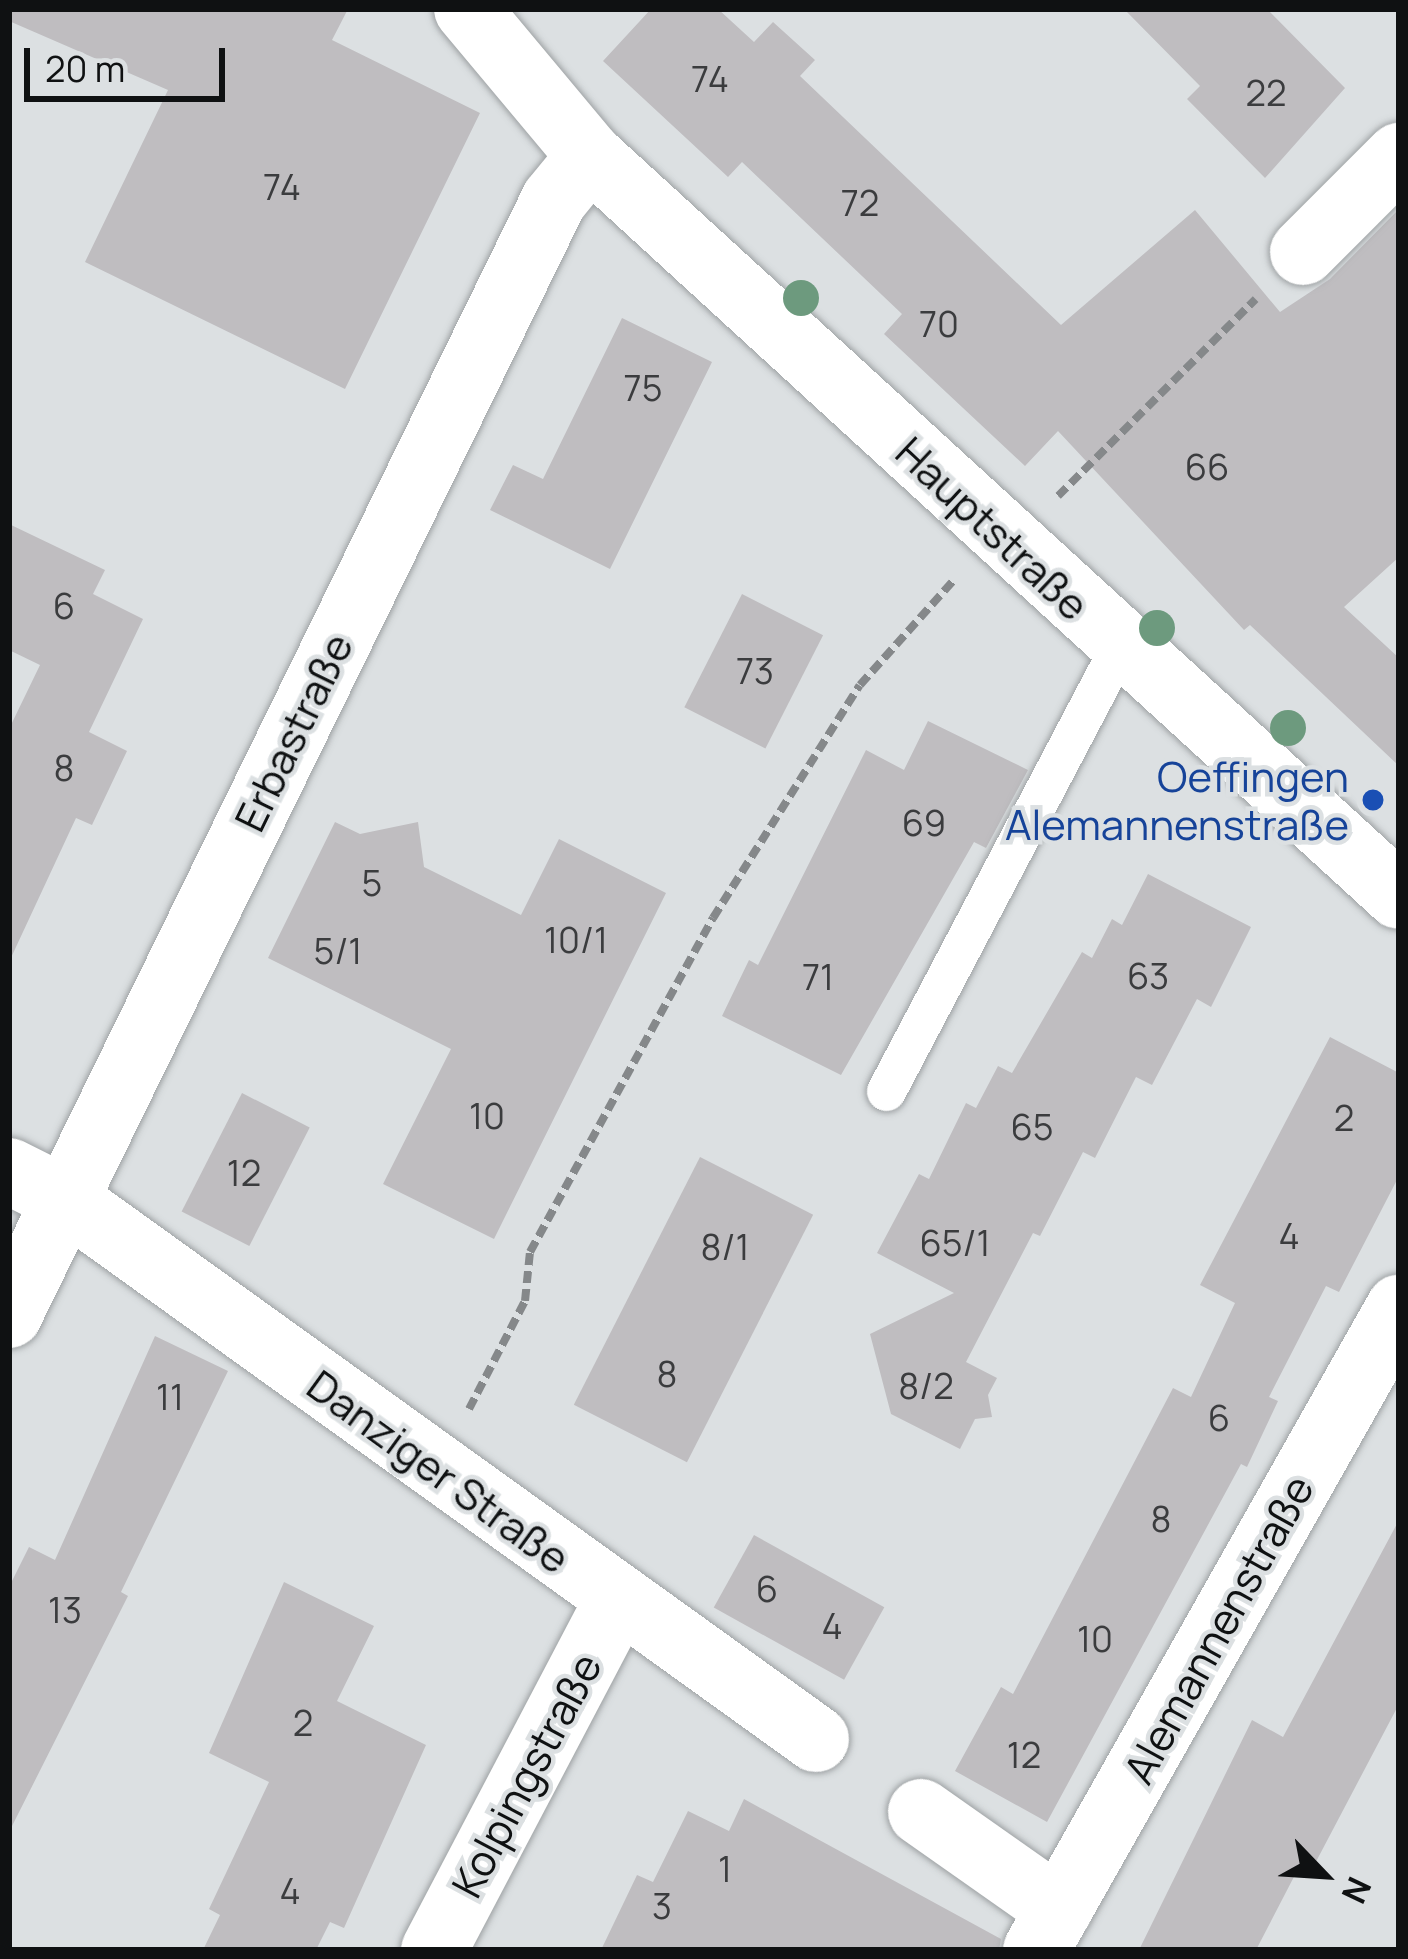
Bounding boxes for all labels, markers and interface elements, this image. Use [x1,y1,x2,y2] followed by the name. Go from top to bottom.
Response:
[30,24,231,98] scale bar
[45,44,125,93] text: 20 m
[691,57,729,101] house number: 74
[1245,71,1287,115] house number: 22
[263,165,301,209] house number: 74
[841,181,879,225] house number: 72
[919,302,959,346] house number: 70
[624,366,662,410] house number: 75
[886,426,1100,630] street label: Hauptstraße
[1185,445,1229,489] house number: 66
[53,584,75,628] house number: 6
[224,625,362,839] street label: Erbastraße
[736,649,774,693] house number: 73
[54,746,74,790] house number: 8
[1005,751,1349,850] place label: Oeffingen Alemannenstraße
[1360,787,1386,813] marker: Oeffingen Alemannenstraße
[902,801,946,845] house number: 69
[362,861,382,905] house number: 5
[544,918,608,962] house number: 10/1
[314,929,362,973] house number: 5/1
[1127,954,1169,998] house number: 63
[802,955,834,999] house number: 71
[469,1094,505,1138] house number: 10
[1334,1096,1354,1140] house number: 2
[1010,1105,1054,1149] house number: 65
[227,1151,261,1195] house number: 12
[1278,1214,1300,1258] house number: 4
[919,1221,991,1265] house number: 65/1
[701,1225,749,1269] house number: 8/1
[657,1352,677,1396] house number: 8
[298,1359,580,1583] street label: Danziger Straße
[898,1364,954,1408] house number: 8/2
[156,1375,184,1419] house number: 11
[1208,1396,1230,1440] house number: 6
[1113,1466,1323,1792] street label: Alemannenstraße
[1151,1497,1171,1541] house number: 8
[756,1567,778,1611] house number: 6
[48,1588,82,1632] house number: 13
[821,1604,843,1648] house number: 4
[1077,1617,1113,1661] house number: 10
[441,1645,611,1905] street label: Kolpingstraße
[293,1701,313,1745] house number: 2
[1007,1733,1041,1777] house number: 12
[1264,1815,1384,1935] north arrow
[718,1847,732,1891] house number: 1
[279,1869,301,1913] house number: 4
[1332,1870,1382,1911] text: N
[652,1884,672,1928] house number: 3

